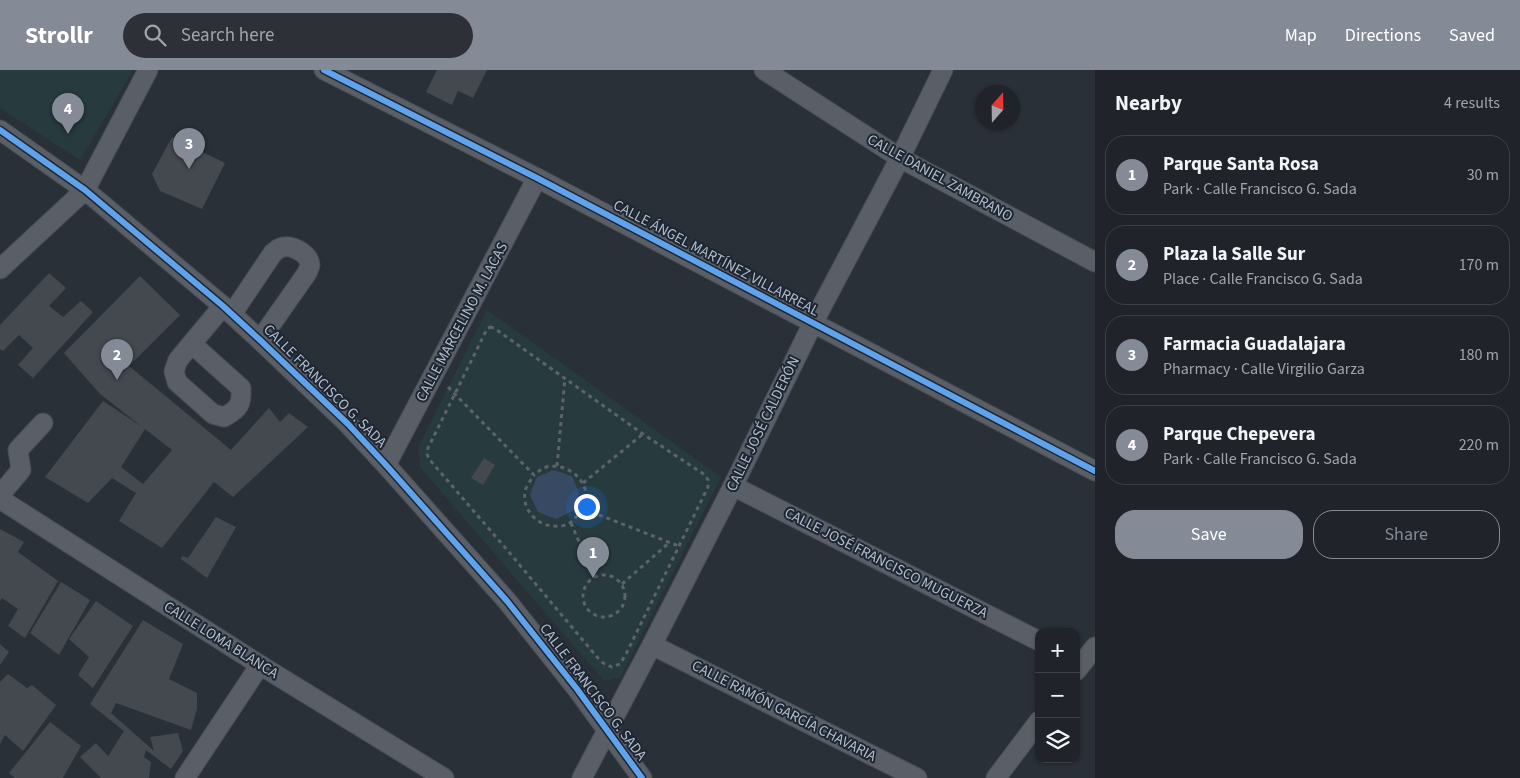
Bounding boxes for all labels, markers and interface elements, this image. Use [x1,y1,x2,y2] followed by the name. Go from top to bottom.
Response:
[123,13,473,58] search box
[25,18,93,53] text: Strollr
[141,21,169,49] icon: search
[181,22,274,49] text: Search here
[1285,23,1317,48] text: Map
[1345,23,1421,48] text: Directions
[1449,23,1495,48] text: Saved
[975,85,1020,130] north arrow
[1115,88,1182,118] text: Nearby
[1444,92,1500,114] text: 4 results
[52,93,84,134] pin: 4
[173,128,205,169] pin: 3
[863,129,1017,227] street label: CALLE DANIEL ZAMBRANO
[1163,151,1319,178] text: Parque Santa Rosa
[1128,164,1136,186] text: 1
[1467,164,1499,186] text: 30 m
[1163,178,1357,200] text: Park · Calle Francisco G. Sada
[609,195,823,321] street label: CALLE ÁNGEL MARTÍNEZ VILLARREAL
[411,239,513,405] street label: CALLE MARCELINO M. LACAS
[1163,241,1305,268] text: Plaza la Salle Sur
[1128,254,1136,276] text: 2
[1459,254,1499,276] text: 170 m
[1163,268,1363,290] text: Place · Calle Francisco G. Sada
[259,320,392,453] street label: CALLE FRANCISCO G. SADA
[1163,331,1346,358] text: Farmacia Guadalajara
[101,339,133,380] pin: 2
[1128,344,1136,366] text: 3
[1459,344,1499,366] text: 180 m
[721,353,805,495] street label: CALLE JOSÉ CALDERÓN
[1163,358,1365,380] text: Pharmacy · Calle Virgilio Garza
[1163,421,1315,448] text: Parque Chepevera
[1128,434,1136,456] text: 4
[1459,434,1499,456] text: 220 m
[1163,448,1357,470] text: Park · Calle Francisco G. Sada
[574,494,600,520] your location
[781,502,992,624] street label: CALLE JOSÉ FRANCISCO MUGUERZA
[1115,510,1303,559] button: Save
[1313,510,1500,559] button: Share
[577,537,609,578] pin: 1
[160,596,283,684] street label: CALLE LOMA BLANCA
[534,619,652,766] street label: CALLE FRANCISCO G. SADA
[1035,628,1080,763] map controls
[1035,628,1080,673] button: +
[688,655,881,767] street label: CALLE RAMÓN GARCÍA CHAVARIA
[1035,673,1080,718] button: −
[1035,718,1080,763] button: layers

